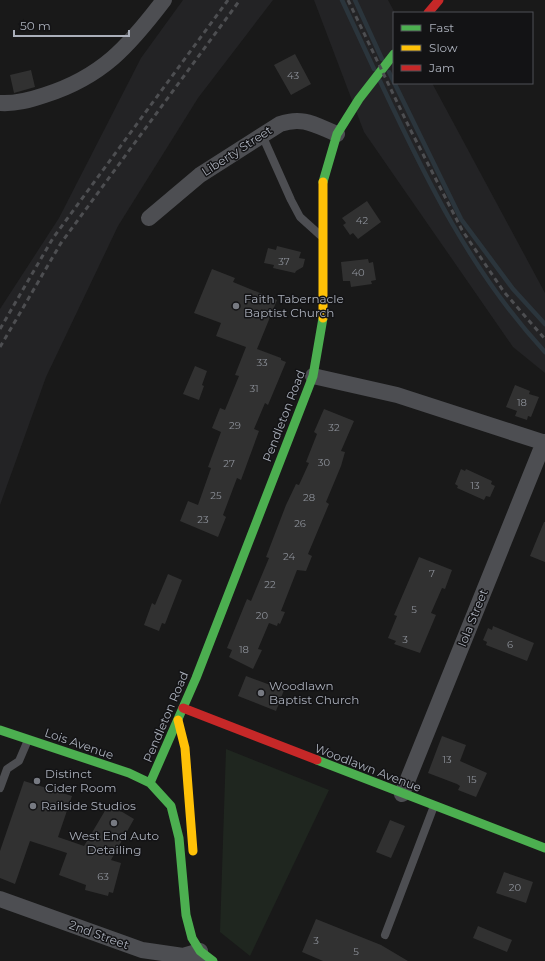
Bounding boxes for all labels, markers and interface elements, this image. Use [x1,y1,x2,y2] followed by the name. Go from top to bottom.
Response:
[14,12,129,38] scale bar
[393,12,533,84] legend
[20,18,51,33] text: 50 m
[429,20,454,35] text: Fast
[429,40,458,55] text: Slow
[428,60,455,75] text: Jam
[287,69,299,82] house number: 43
[199,122,275,179] street label: Liberty Street
[356,214,368,227] house number: 42
[278,255,290,268] house number: 37
[351,266,365,279] house number: 40
[244,291,344,320] place label: Faith Tabernacle Baptist Church
[231,301,241,311] marker: Faith Tabernacle Baptist Church
[256,356,268,369] house number: 33
[259,368,308,464] street label: Pendleton Road
[249,382,259,395] house number: 31
[517,396,527,409] house number: 18
[229,419,241,432] house number: 29
[328,421,340,434] house number: 32
[318,456,331,469] house number: 30
[223,457,235,470] house number: 27
[470,479,480,492] house number: 13
[210,489,222,502] house number: 25
[303,491,315,504] house number: 28
[197,513,209,526] house number: 23
[294,517,306,530] house number: 26
[283,550,295,563] house number: 24
[429,567,435,580] house number: 7
[264,578,276,591] house number: 22
[454,587,491,649] street label: Iola Street
[411,603,417,616] house number: 5
[256,609,269,622] house number: 20
[402,633,408,646] house number: 3
[507,638,513,651] house number: 6
[239,643,249,656] house number: 18
[140,669,191,764] street label: Pendleton Road
[269,678,359,707] place label: Woodlawn Baptist Church
[256,688,266,698] marker: Woodlawn Baptist Church
[43,725,116,762] street label: Lois Avenue
[313,740,424,795] street label: Woodlawn Avenue
[442,753,452,766] house number: 13
[45,766,117,795] place label: Distinct Cider Room
[467,773,477,786] house number: 15
[32,776,42,786] marker: Distinct Cider Room
[41,798,136,813] place label: Railside Studios
[28,801,38,811] marker: Railside Studios
[109,818,119,828] marker: West End Auto Detailing
[69,828,159,857] place label: West End Auto Detailing
[97,870,109,883] house number: 63
[509,881,522,894] house number: 20
[67,917,131,952] street label: 2nd Street
[313,934,319,947] house number: 3
[353,945,359,958] house number: 5

